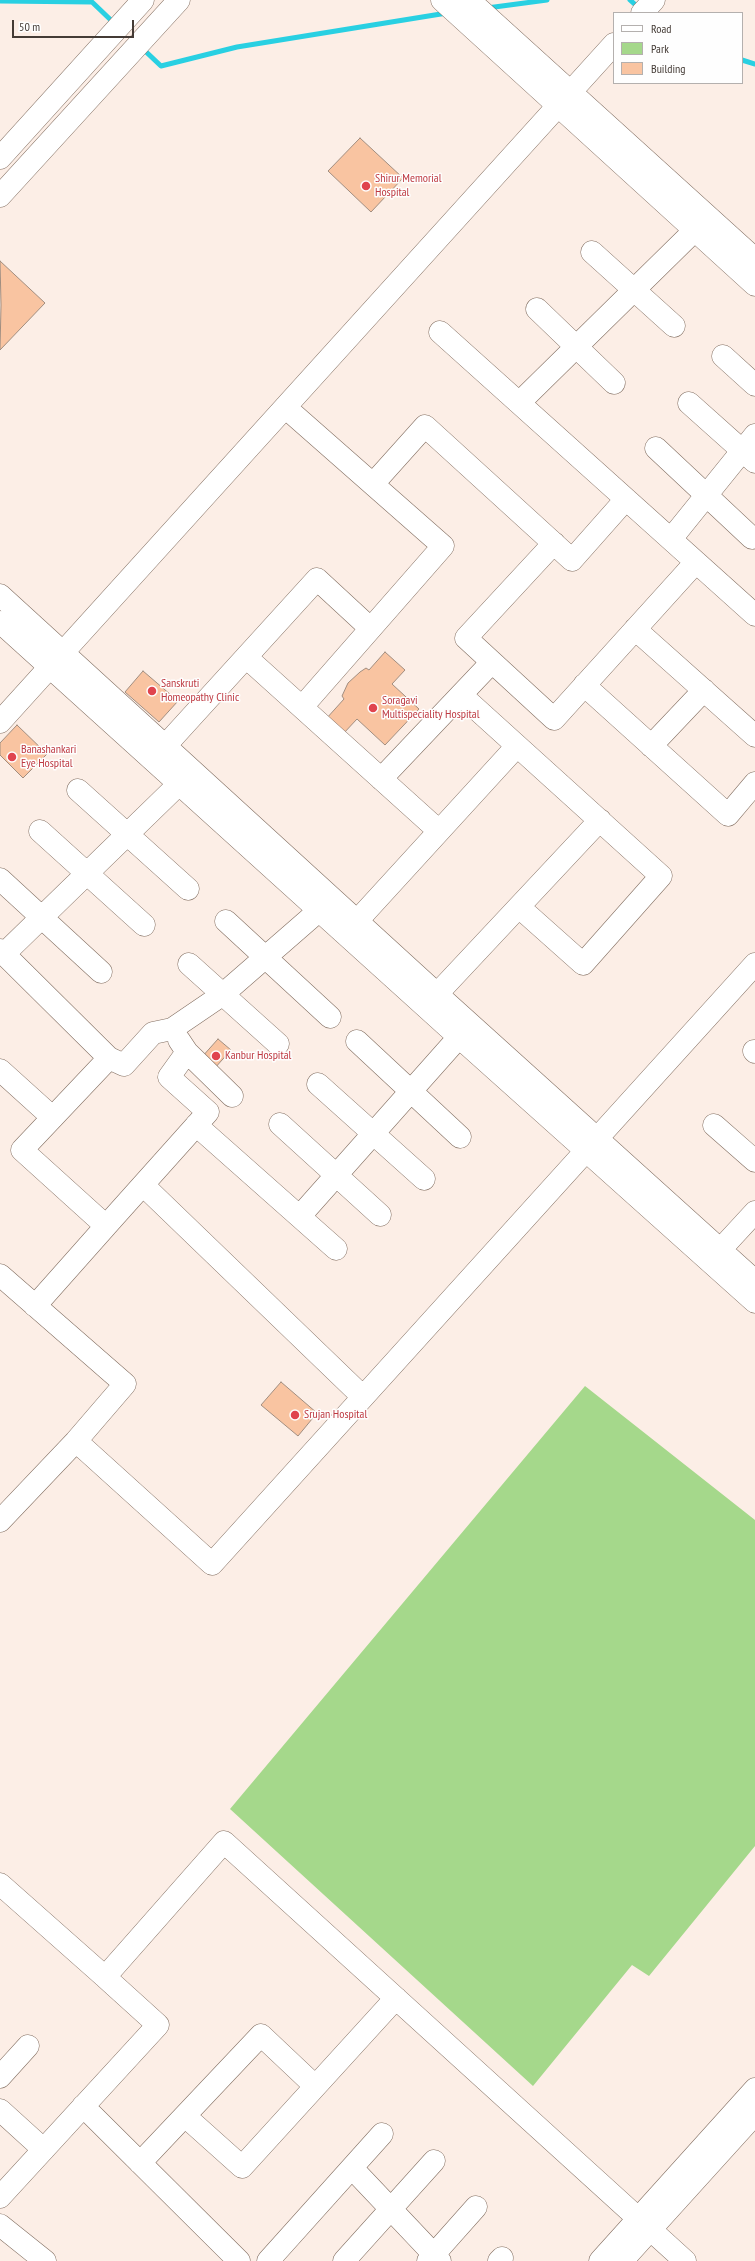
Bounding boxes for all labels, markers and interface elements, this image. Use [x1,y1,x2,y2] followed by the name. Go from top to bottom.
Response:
[14,12,136,38] scale bar
[613,12,743,84] legend
[19,19,40,34] text: 50 m
[651,21,671,36] text: Road
[651,41,669,56] text: Park
[651,61,686,76] text: Building
[375,172,441,200] place label: Shirur Memorial Hospital
[360,180,372,192] marker: Shirur Memorial Hospital
[161,677,239,705] place label: Sanskruti Homeopathy Clinic
[146,685,158,697] marker: Sanskruti Homeopathy Clinic
[382,694,479,722] place label: Soragavi Multispeciality Hospital
[367,702,379,714] marker: Soragavi Multispeciality Hospital
[21,743,76,771] place label: Banashankari Eye Hospital
[6,751,18,763] marker: Banashankari Eye Hospital
[225,1049,291,1063] place label: Kanbur Hospital
[210,1050,222,1062] marker: Kanbur Hospital
[304,1408,367,1422] place label: Srujan Hospital
[289,1409,301,1421] marker: Srujan Hospital

